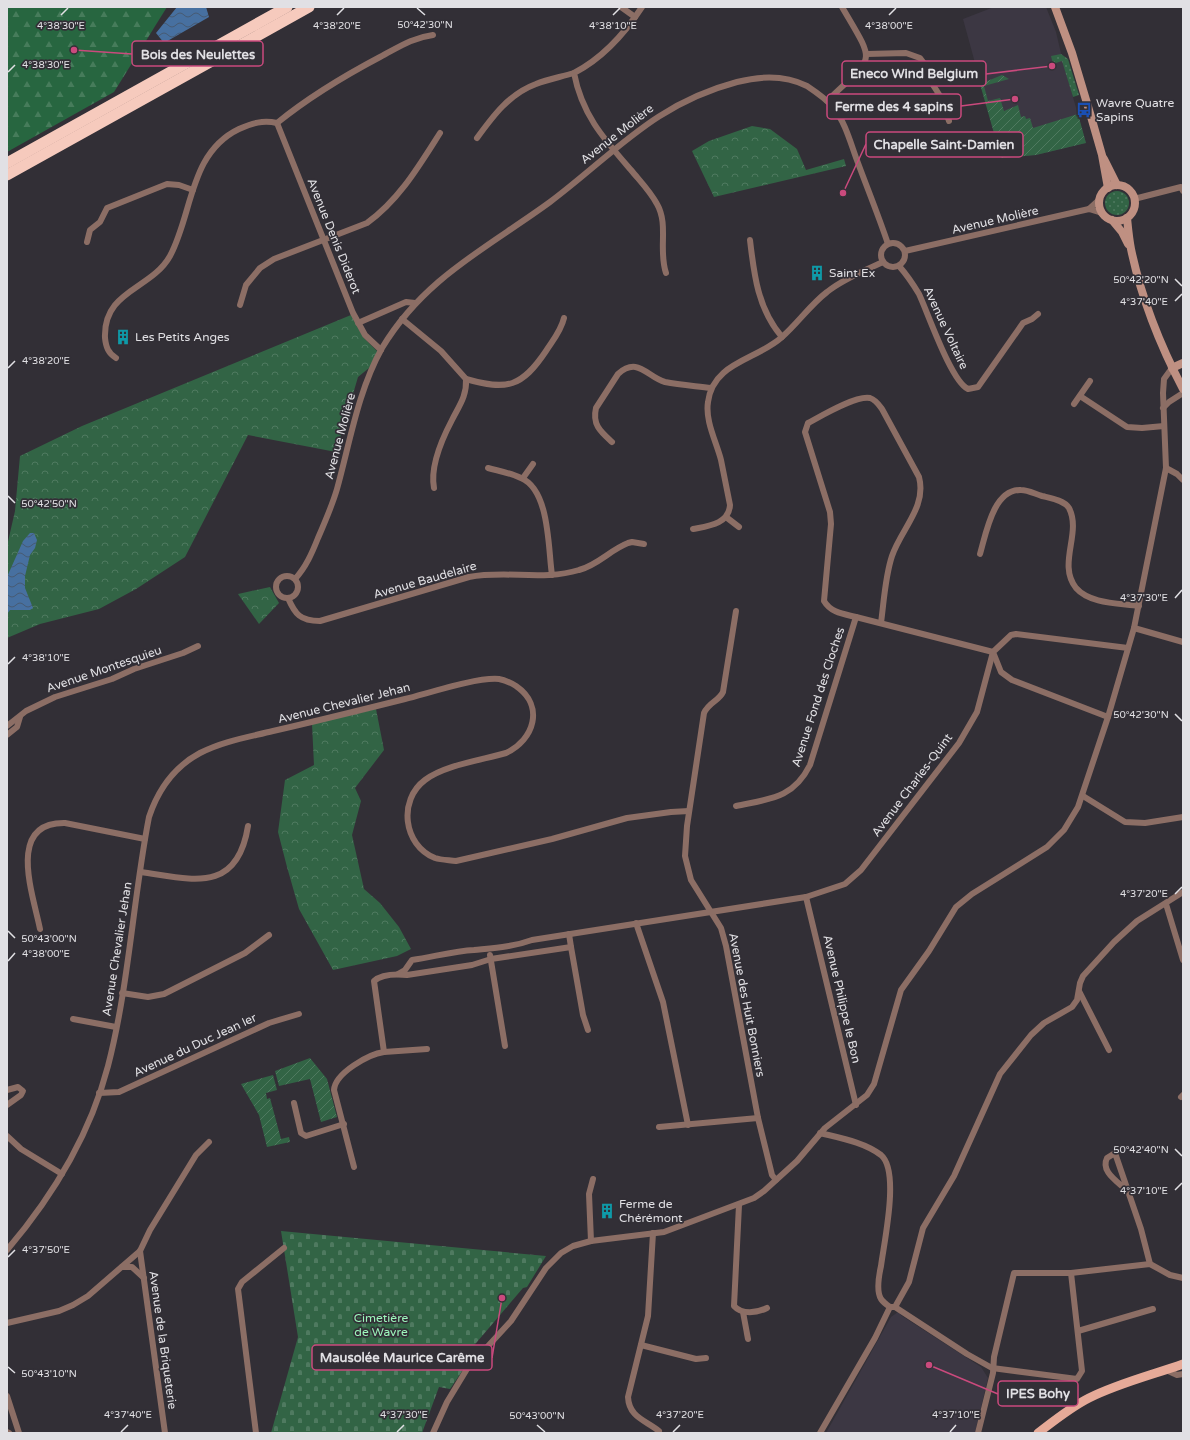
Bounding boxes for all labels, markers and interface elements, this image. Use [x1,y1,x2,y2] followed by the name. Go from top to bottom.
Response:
[397,19,453,31] text: 50°42'30"N
[37,20,85,32] text: 4°38'30"E
[313,20,361,32] text: 4°38'20"E
[589,20,637,32] text: 4°38'10"E
[865,20,913,32] text: 4°38'00"E
[132,41,263,66] callout: Bois des Neulettes
[141,47,255,63] text: Bois des Neulettes
[22,59,70,71] text: 4°38'30"E
[842,61,986,86] callout: Eneco Wind Belgium
[850,66,978,82] text: Eneco Wind Belgium
[827,94,961,119] callout: Ferme des 4 sapins
[1096,96,1175,124] place label: Wavre Quatre Sapins
[835,99,953,115] text: Ferme des 4 sapins
[578,101,656,167] street label: Avenue Molière
[1075,101,1093,119] bus stop icon: Wavre Quatre Sapins
[866,132,1023,157] callout: Chapelle Saint-Damien
[874,137,1015,153] text: Chapelle Saint-Damien
[304,176,364,296] street label: Avenue Denis Diderot
[950,203,1040,237] street label: Avenue Molière
[808,264,826,282] building icon: Saint Ex
[829,266,875,280] place label: Saint Ex
[1113,274,1169,286] text: 50°42'20"N
[921,284,971,372] street label: Avenue Voltaire
[1120,296,1168,308] text: 4°37'40"E
[114,328,132,346] building icon: Les Petits Anges
[135,330,230,344] place label: Les Petits Anges
[22,355,70,367] text: 4°38'20"E
[322,391,358,481] street label: Avenue Molière
[21,498,77,510] text: 50°42'50"N
[372,559,478,601] street label: Avenue Baudelaire
[1120,592,1168,604] text: 4°37'30"E
[789,625,847,769] street label: Avenue Fond des Cloches
[45,643,163,695] street label: Avenue Montesquieu
[22,652,70,664] text: 4°38'10"E
[276,680,412,726] street label: Avenue Chevalier Jehan
[1113,709,1169,721] text: 50°42'30"N
[869,730,956,839] street label: Avenue Charles-Quint
[99,881,135,1017] street label: Avenue Chevalier Jehan
[1120,888,1168,900] text: 4°37'20"E
[726,932,768,1078] street label: Avenue des Huit Bonniers
[21,933,77,945] text: 50°43'00"N
[820,934,864,1064] street label: Avenue Philippe le Bon
[22,948,70,960] text: 4°38'00"E
[131,1010,259,1080] street label: Avenue du Duc Jean Ier
[1113,1144,1169,1156] text: 50°42'40"N
[1120,1185,1168,1197] text: 4°37'10"E
[619,1197,683,1225] place label: Ferme de Chérémont
[598,1202,616,1220] building icon: Ferme de Chérémont
[22,1244,70,1256] text: 4°37'50"E
[146,1270,180,1410] street label: Avenue de la Briqueterie
[354,1311,409,1339] park label: Cimetière de Wavre
[312,1345,492,1370] callout: Mausolée Maurice Carême
[320,1350,485,1366] text: Mausolée Maurice Carême
[21,1368,77,1380] text: 50°43'10"N
[998,1381,1078,1406] callout: IPES Bohy
[1006,1386,1070,1402] text: IPES Bohy
[104,1409,152,1421] text: 4°37'40"E
[380,1409,428,1421] text: 4°37'30"E
[656,1409,704,1421] text: 4°37'20"E
[932,1409,980,1421] text: 4°37'10"E
[509,1410,565,1422] text: 50°43'00"N

